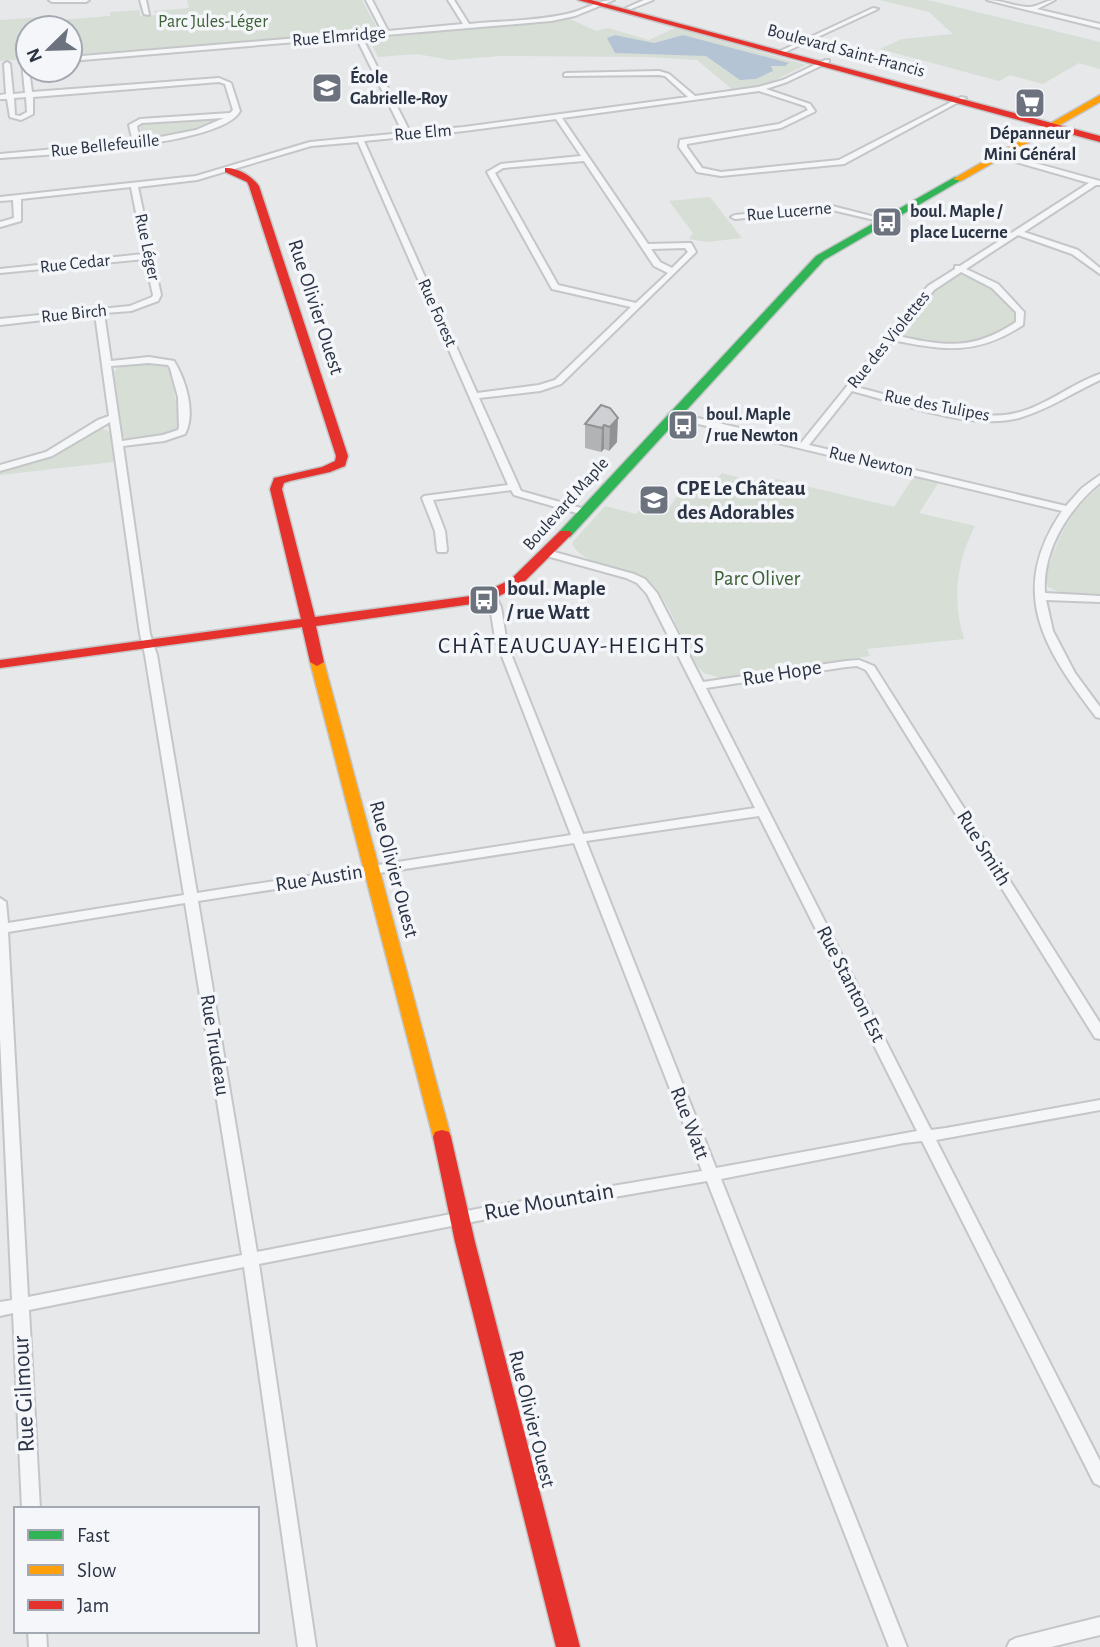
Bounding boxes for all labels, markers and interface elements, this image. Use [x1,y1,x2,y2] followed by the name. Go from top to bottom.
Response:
[158,13,268,31] park label: Parc Jules-Léger
[14,14,84,84] north arrow
[765,21,927,81] street label: Boulevard Saint-Francis
[291,24,387,50] street label: Rue Elmridge
[23,45,46,65] text: N
[350,66,449,108] place label: École Gabrielle-Roy
[310,71,344,105] school or university icon: École Gabrielle-Roy
[1013,86,1047,120] supermarket icon: Dépanneur Mini Général
[394,122,452,144] street label: Rue Elm
[984,125,1076,164] place label: Dépanneur Mini Général
[50,131,160,161] street label: Rue Bellefeuille
[746,199,832,225] street label: Rue Lucerne
[910,203,1008,242] place label: boul. Maple / place Lucerne
[870,205,904,239] bus stop icon: boul. Maple / place Lucerne
[131,212,163,282] street label: Rue Léger
[284,237,348,377] street label: Rue Olivier Ouest
[39,251,111,277] street label: Rue Cedar
[414,276,460,350] street label: Rue Forest
[844,288,934,392] street label: Rue des Violettes
[40,302,108,326] street label: Rue Birch
[883,387,991,425] street label: Rue des Tulipes
[705,406,798,445] place label: boul. Maple / rue Newton
[666,408,700,442] bus stop icon: boul. Maple / rue Newton
[827,444,915,480] street label: Rue Newton
[520,454,612,554] street label: Boulevard Maple
[677,478,806,523] place label: CPE Le Château des Adorables
[637,483,671,517] school or university icon: CPE Le Château des Adorables
[714,568,801,589] park label: Parc Oliver
[506,578,606,623] place label: boul. Maple / rue Watt
[467,583,501,617] bus stop icon: boul. Maple / rue Watt
[438,632,706,658] district label: CHÂTEAUGUAY-HEIGHTS
[741,656,823,690] street label: Rue Hope
[366,798,422,940] street label: Rue Olivier Ouest
[953,807,1015,889] street label: Rue Smith
[274,861,364,895] street label: Rue Austin
[813,922,889,1046] street label: Rue Stanton Est
[197,993,233,1098] street label: Rue Trudeau
[667,1084,713,1162] street label: Rue Watt
[482,1179,616,1225] street label: Rue Mountain
[9,1335,39,1453] street label: Rue Gilmour
[505,1348,559,1490] street label: Rue Olivier Ouest
[14,1507,259,1633] legend
[77,1525,110,1546] text: Fast
[77,1560,116,1581] text: Slow
[77,1595,109,1616] text: Jam

